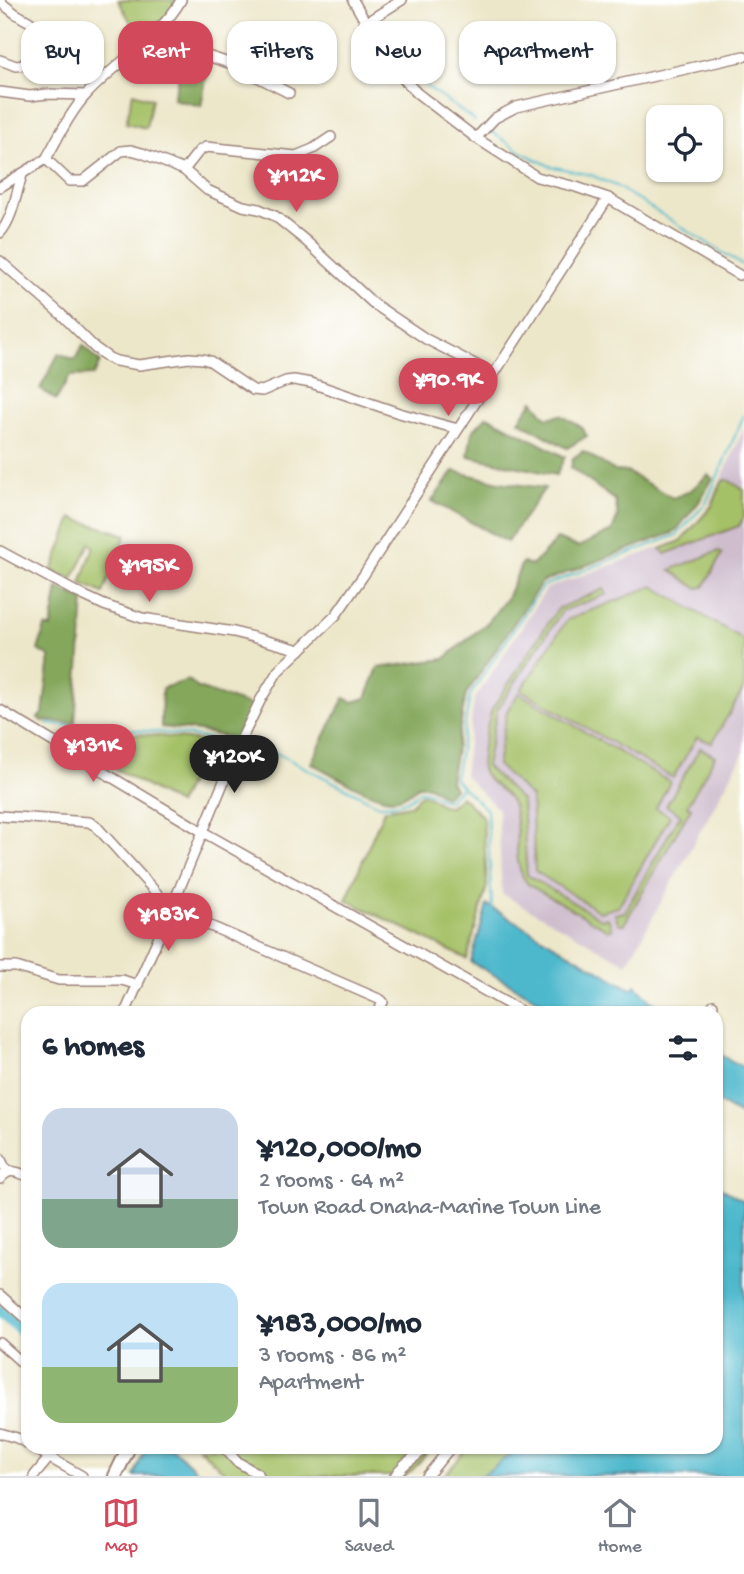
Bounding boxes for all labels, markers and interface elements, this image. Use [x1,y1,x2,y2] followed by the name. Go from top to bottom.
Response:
[21,21,104,84] chip: Buy
[118,21,213,84] chip: Rent
[227,21,337,84] chip: Filters
[351,21,445,84] chip: New
[459,21,616,84] chip: Apartment
[646,105,723,182] map controls
[646,105,723,182] button: locate
[247,154,345,214] pin: ¥112K
[269,163,323,190] text: ¥112K
[391,358,505,418] pin: ¥90.9K
[415,367,481,394] text: ¥90.9K
[100,544,198,604] pin: ¥195K
[121,553,177,580] text: ¥195K
[44,724,142,784] pin: ¥131K
[66,733,120,760] text: ¥131K
[185,736,283,795] pin: ¥120K
[206,744,262,771] text: ¥120K
[119,894,217,953] pin: ¥183K
[139,902,197,929] text: ¥183K
[664,1029,702,1067] icon: filters
[42,1031,144,1066] text: 6 homes
[259,1133,421,1168] text: ¥120,000/mo
[98,1136,182,1220] icon: home
[259,1168,404,1195] text: 2 rooms · 64 m²
[259,1195,601,1222] text: Town Road Onaha-Marine Town Line
[259,1308,422,1343] text: ¥183,000/mo
[98,1311,182,1395] icon: home
[259,1343,406,1370] text: 3 rooms · 86 m²
[259,1370,363,1397] text: Apartment
[102,1494,140,1559] tab: Map
[345,1494,393,1559] tab: Saved
[598,1494,642,1559] tab: Home

